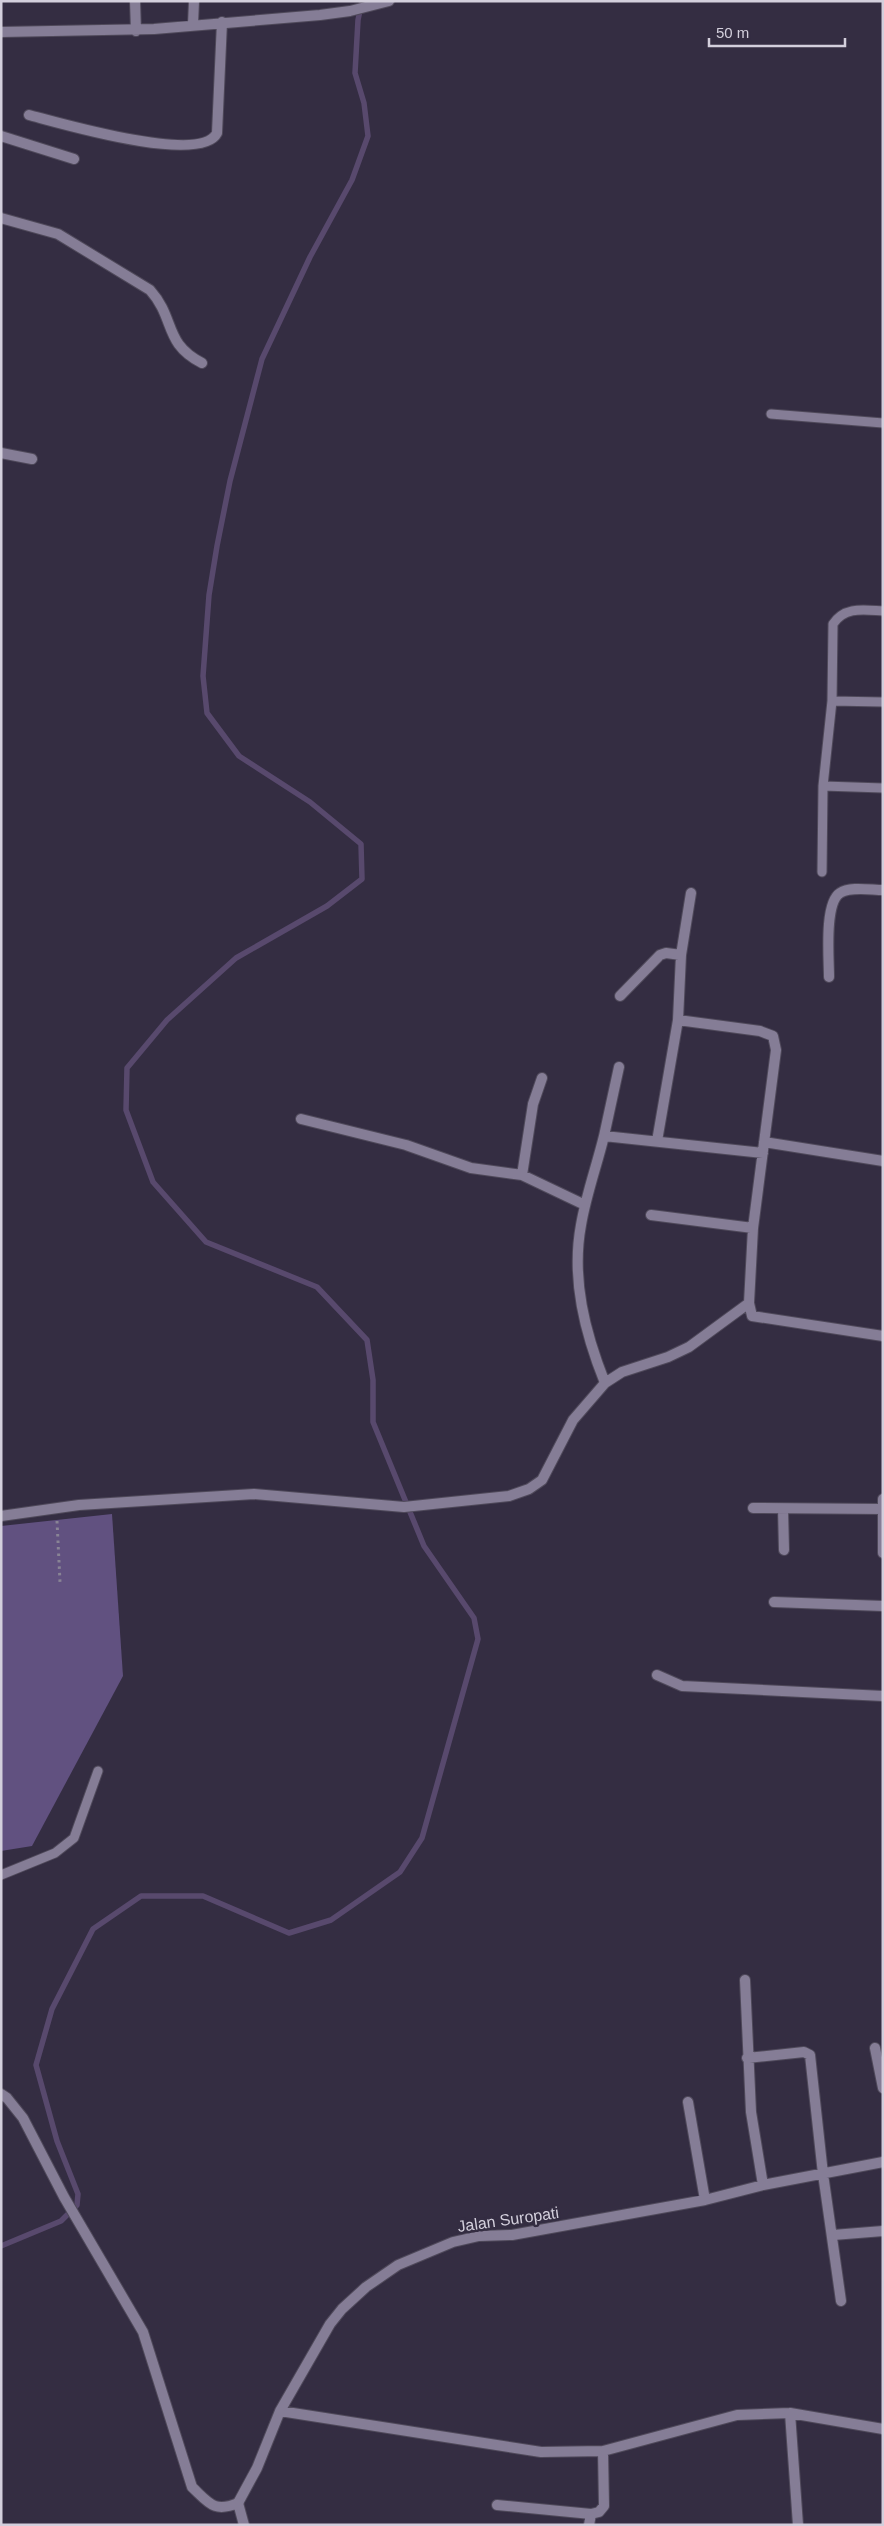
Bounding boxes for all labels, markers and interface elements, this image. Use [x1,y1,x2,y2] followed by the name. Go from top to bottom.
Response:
[709,15,845,47] scale bar
[716,24,749,41] text: 50 m
[456,2204,560,2235] street label: Jalan Suropati

